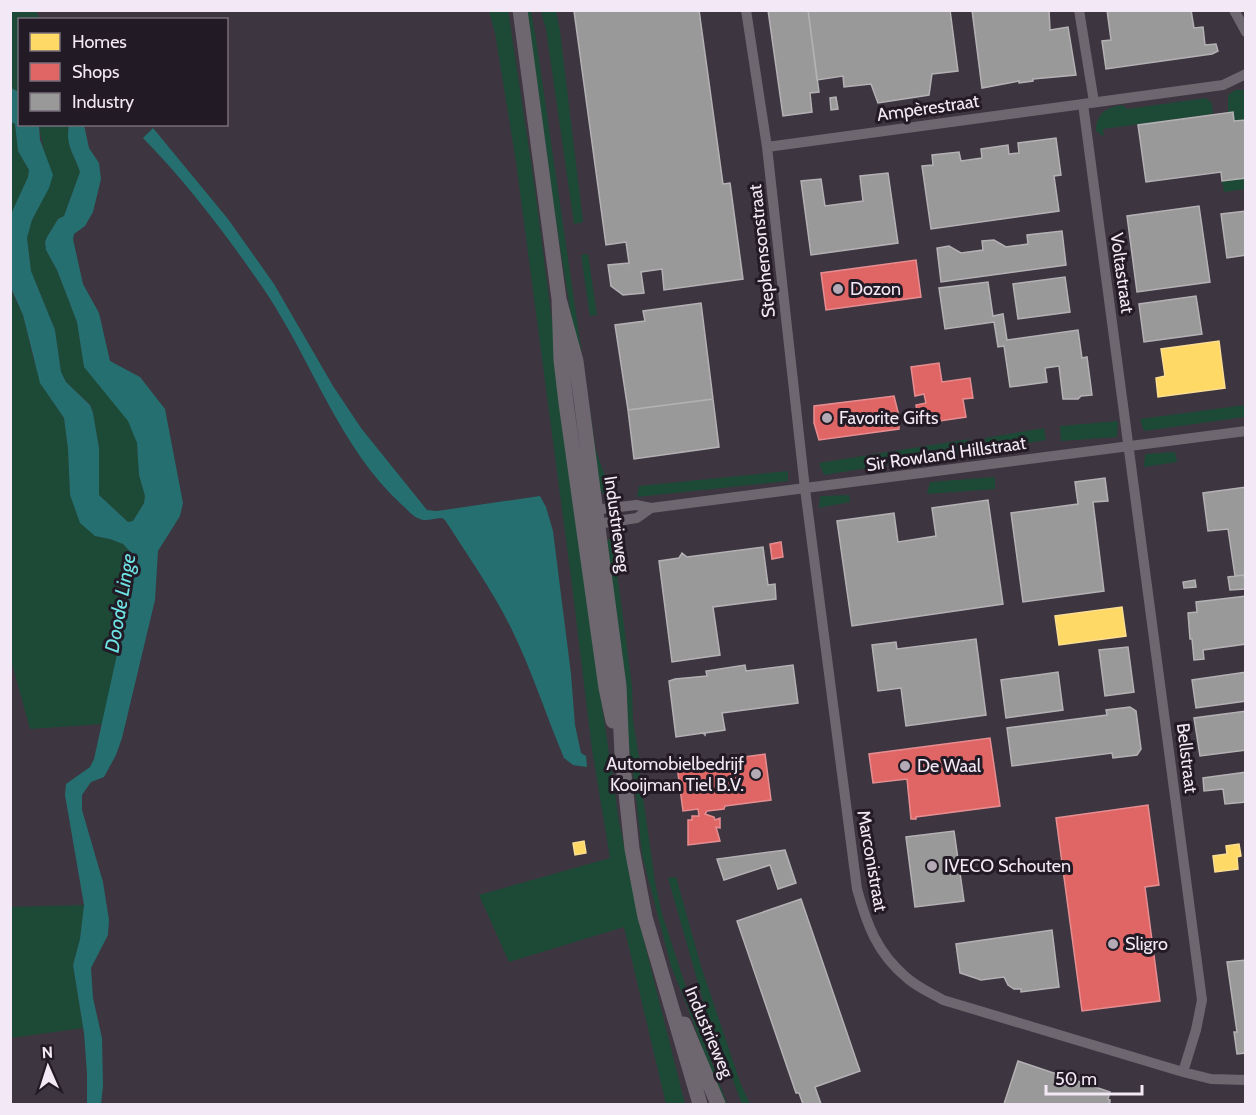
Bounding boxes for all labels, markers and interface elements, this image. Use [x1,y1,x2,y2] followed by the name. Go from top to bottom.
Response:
[18,18,228,126] legend
[72,31,127,53] text: Homes
[72,61,120,83] text: Shops
[875,90,981,126] street label: Ampèrestraat
[72,91,134,113] text: Industry
[744,183,780,319] street label: Stephensonstraat
[1105,231,1139,315] street label: Voltastraat
[850,278,901,300] place label: Dozon
[831,282,845,296] marker: Dozon
[839,407,938,429] place label: Favorite Gifts
[820,411,834,425] marker: Favorite Gifts
[865,432,1027,476] street label: Sir Rowland Hillstraat
[599,474,635,575] street label: Industrieweg
[100,552,140,654] water label: Doode Linge
[1172,722,1202,794] street label: Bellstraat
[606,753,744,796] place label: Automobielbedrijf Kooijman Tiel B.V.
[917,755,982,777] place label: De Waal
[898,759,912,773] marker: De Waal
[749,767,763,781] marker: Automobielbedrijf Kooijman Tiel B.V.
[852,809,892,913] street label: Marconistraat
[944,855,1071,877] place label: IVECO Schouten
[925,859,939,873] marker: IVECO Schouten
[1125,933,1168,955] place label: Sligro
[1106,937,1120,951] marker: Sligro
[680,983,739,1082] street label: Industrieweg
[18,1037,78,1097] north arrow
[41,1043,53,1062] text: N
[1046,1058,1142,1096] scale bar
[1055,1068,1097,1090] text: 50 m

